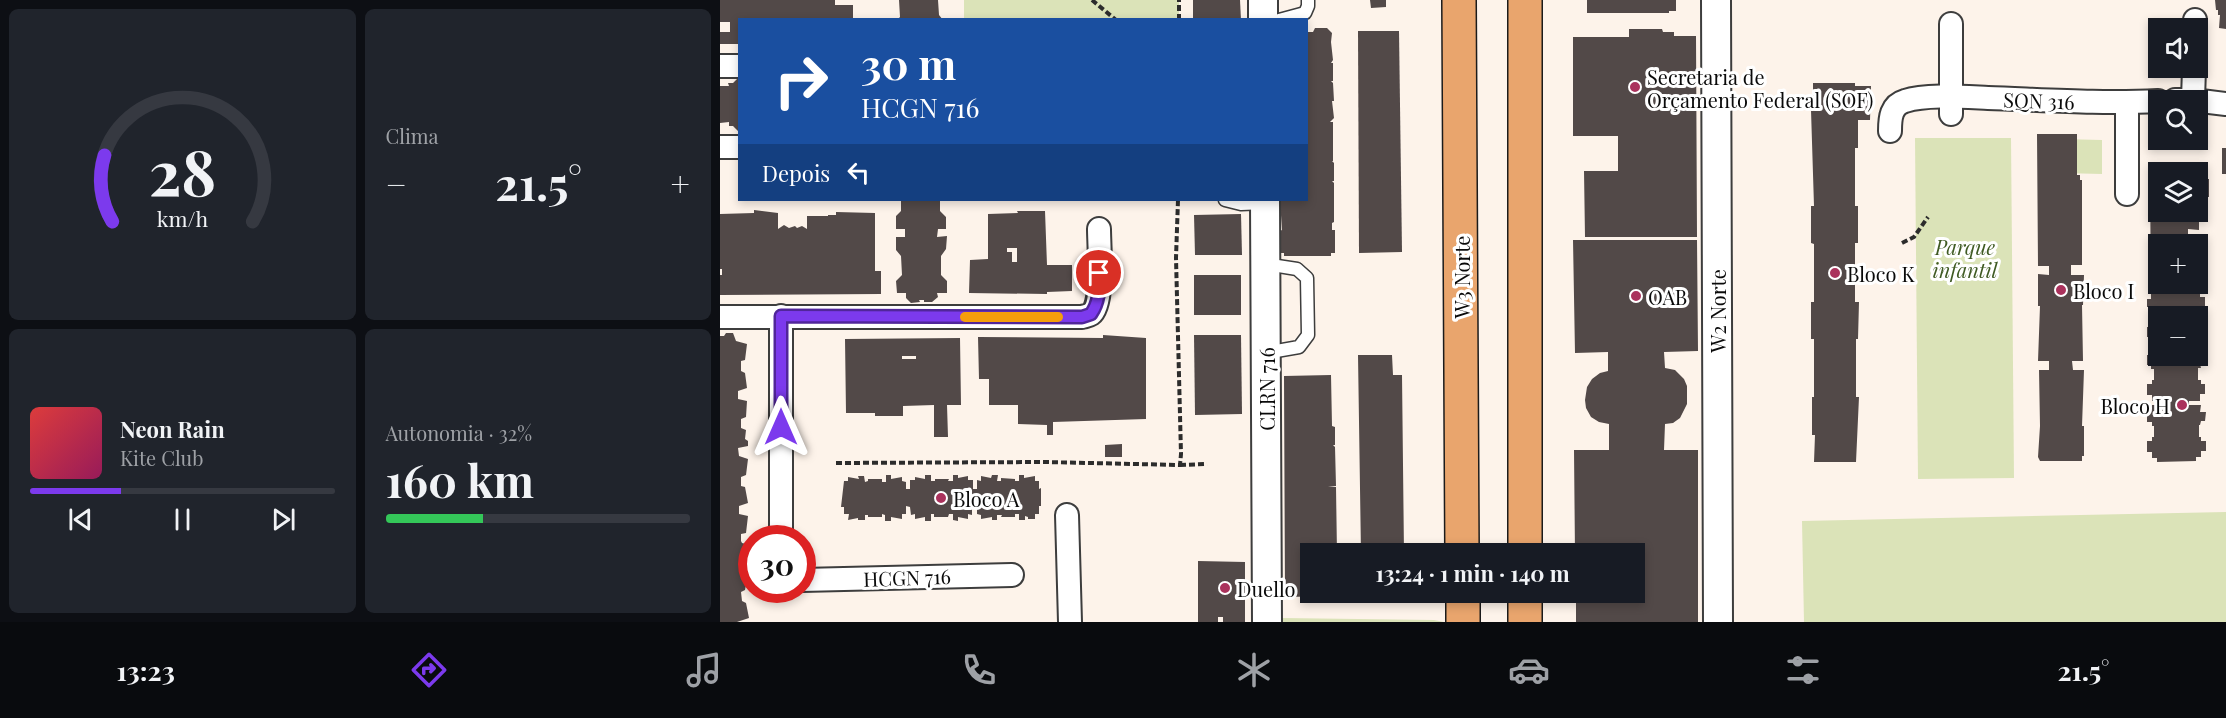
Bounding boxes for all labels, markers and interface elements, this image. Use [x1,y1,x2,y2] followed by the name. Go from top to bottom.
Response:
[2148,18,2208,366] map controls
[2148,18,2208,78] button: sound
[861,35,956,91] text: 30 m
[762,42,840,120] icon: right
[1647,63,1874,113] place label: Secretaria de Orçamento Federal (SOF)
[1628,80,1642,94] marker: Secretaria de Orçamento Federal (SOF)
[2003,85,2075,115] street label: SQN 316
[861,89,979,125] text: HCGN 716
[2148,90,2208,150] button: search
[386,122,439,149] text: Clima
[148,128,216,212] text: 28
[495,152,582,212] text: 21.5°
[842,156,875,189] icon: left
[762,158,830,188] text: Depois
[386,161,407,205] text: −
[671,161,690,205] text: +
[2148,162,2208,222] button: layers
[157,204,208,232] text: km/h
[1933,233,1999,283] park label: Parque infantil
[2148,234,2208,294] button: +
[1448,236,1475,319] street label: W3 Norte
[1073,247,1124,298] pin
[1082,256,1115,289] icon: arrive
[1847,260,1915,287] place label: Bloco K
[1828,266,1842,280] marker: Bloco K
[1704,269,1731,354] street label: W2 Norte
[2073,277,2134,304] place label: Bloco I
[1648,283,1687,310] place label: OAB
[2054,283,2068,297] marker: Bloco I
[1629,289,1643,303] marker: OAB
[2148,306,2208,366] button: −
[1253,347,1280,431] street label: CLRN 716
[2100,392,2170,419] place label: Bloco H
[749,395,813,459] position arrow
[2175,398,2189,412] marker: Bloco H
[120,414,225,444] text: Neon Rain
[386,419,532,446] text: Autonomia · 32%
[120,444,204,471] text: Kite Club
[386,449,534,509] text: 160 km
[953,485,1020,512] place label: Bloco A
[934,491,948,505] marker: Bloco A
[64,503,97,536] icon: previous
[166,503,199,536] icon: pause
[267,503,300,536] icon: next
[738,525,816,603] speed limit sign: 30
[1375,558,1570,588] text: 13:24 · 1 min · 140 m
[863,562,951,592] street label: HCGN 716
[1237,575,1295,602] place label: Duello
[1218,581,1232,595] marker: Duello
[408,649,450,691] icon: directions
[683,649,725,691] icon: music
[958,649,1000,691] icon: phone
[1233,649,1275,691] icon: climate
[1508,649,1550,691] icon: car
[1782,649,1824,691] icon: filters
[116,652,175,688] text: 13:23
[2057,652,2109,688] text: 21.5°

